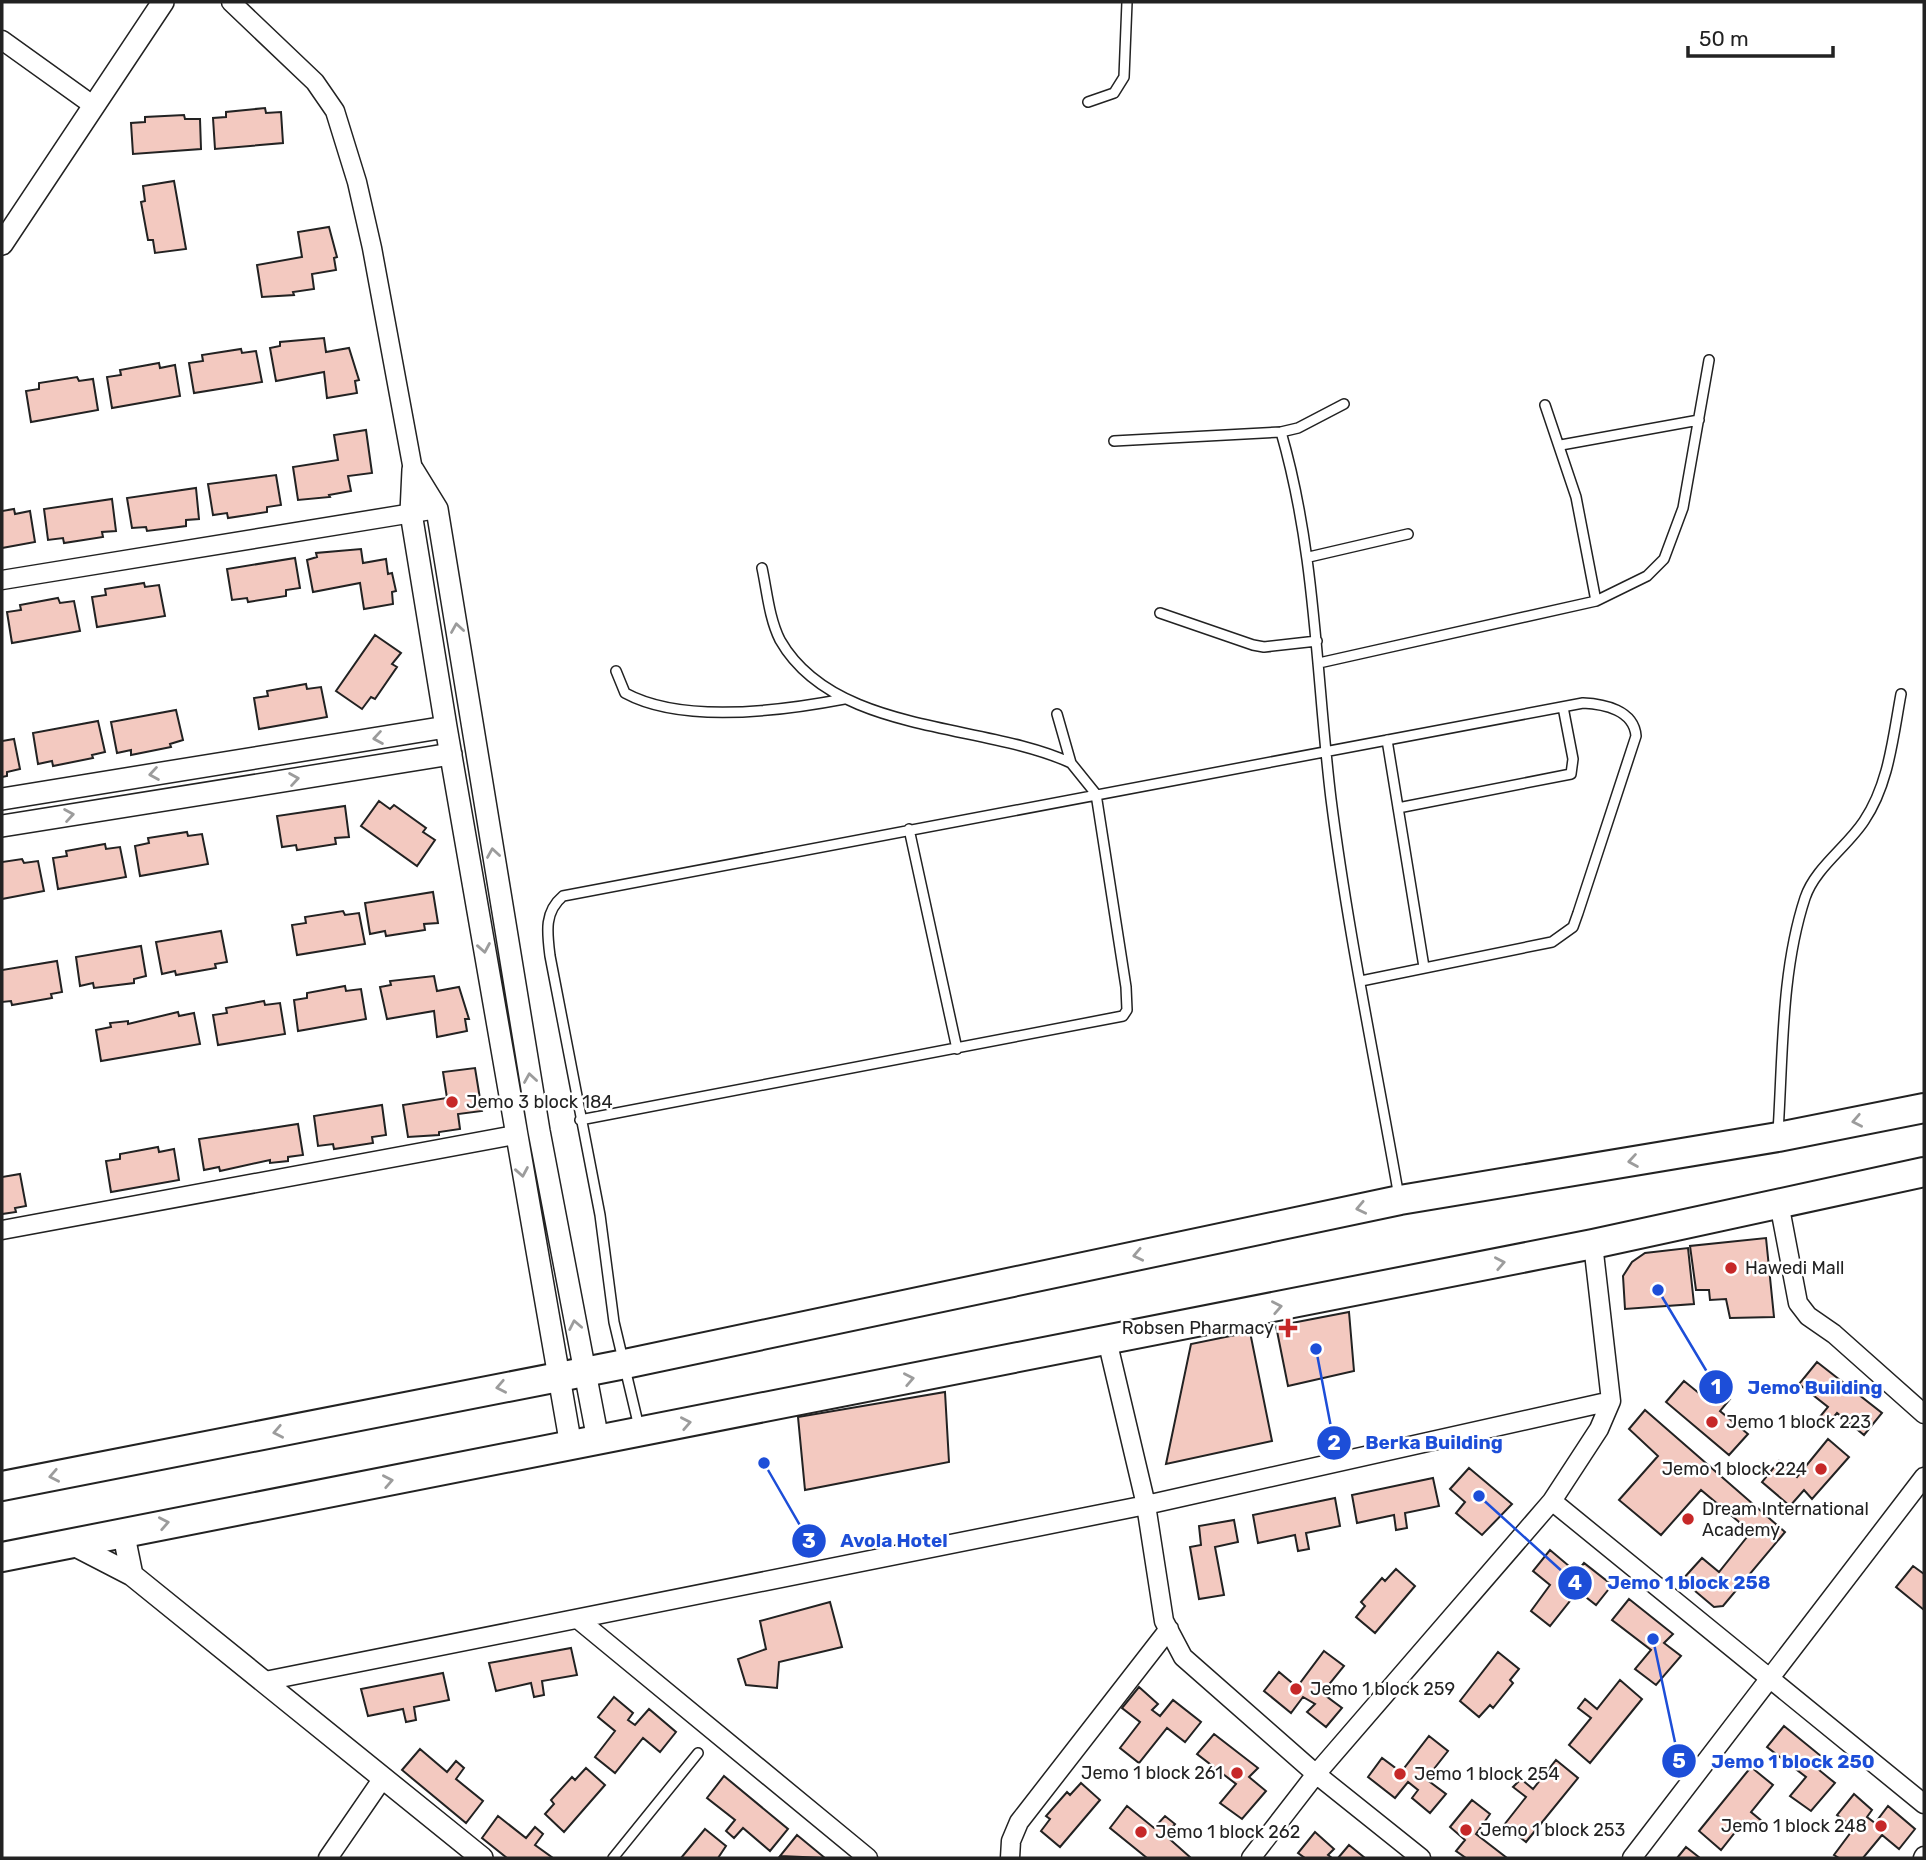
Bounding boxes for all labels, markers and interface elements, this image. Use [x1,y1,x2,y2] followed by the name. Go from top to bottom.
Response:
[1688,14,1833,58] scale bar
[1699,26,1749,51] text: 50 m
[449,623,464,634] one-way arrow
[372,730,384,745] one-way arrow
[148,766,160,781] one-way arrow
[288,771,300,786] one-way arrow
[63,808,75,823] one-way arrow
[486,847,501,859] one-way arrow
[476,942,491,954] one-way arrow
[523,1072,538,1083] one-way arrow
[466,1091,613,1113] place label: Jemo 3 block 184
[444,1094,460,1110] marker: Jemo 3 block 184
[1851,1113,1863,1128] one-way arrow
[1627,1153,1639,1168] one-way arrow
[514,1167,529,1178] one-way arrow
[1355,1200,1367,1215] one-way arrow
[1132,1246,1144,1261] one-way arrow
[1494,1256,1506,1271] one-way arrow
[1745,1257,1844,1279] place label: Hawedi Mall
[1723,1260,1739,1276] marker: Hawedi Mall
[1271,1300,1283,1315] one-way arrow
[1122,1317,1274,1339] place label: Robsen Pharmacy
[568,1320,583,1331] one-way arrow
[1280,1320,1296,1336] marker: Robsen Pharmacy
[1698,1367,1896,1407] callout: Jemo Building
[903,1373,915,1388] one-way arrow
[1711,1374,1721,1399] text: 1
[1747,1376,1883,1399] text: Jemo Building
[495,1379,507,1394] one-way arrow
[1726,1411,1871,1433] place label: Jemo 1 block 223
[1704,1414,1720,1430] marker: Jemo 1 block 223
[680,1417,692,1432] one-way arrow
[272,1423,284,1438] one-way arrow
[1316,1423,1517,1463] callout: Berka Building
[1327,1430,1341,1455] text: 2
[1365,1431,1503,1454] text: Berka Building
[1662,1458,1807,1480] place label: Jemo 1 block 224
[1813,1461,1829,1477] marker: Jemo 1 block 224
[48,1468,60,1483] one-way arrow
[382,1474,394,1489] one-way arrow
[1702,1498,1869,1541] place label: Dream International Academy
[1680,1511,1696,1527] marker: Dream International Academy
[158,1516,170,1531] one-way arrow
[792,1521,962,1561] callout: Avola Hotel
[802,1528,816,1553] text: 3
[840,1529,948,1552] text: Avola Hotel
[1558,1563,1784,1603] callout: Jemo 1 block 258
[1568,1570,1582,1595] text: 4
[1607,1571,1771,1594] text: Jemo 1 block 258
[1310,1678,1455,1700] place label: Jemo 1 block 259
[1288,1681,1304,1697] marker: Jemo 1 block 259
[1662,1741,1888,1781] callout: Jemo 1 block 250
[1672,1748,1686,1773] text: 5
[1711,1750,1875,1773] text: Jemo 1 block 250
[1081,1762,1223,1784] place label: Jemo 1 block 261
[1414,1763,1560,1785] place label: Jemo 1 block 254
[1229,1765,1245,1781] marker: Jemo 1 block 261
[1392,1766,1408,1782] marker: Jemo 1 block 254
[1721,1815,1867,1837] place label: Jemo 1 block 248
[1873,1818,1889,1834] marker: Jemo 1 block 248
[1480,1819,1625,1841] place label: Jemo 1 block 253
[1155,1821,1300,1843] place label: Jemo 1 block 262
[1458,1822,1474,1838] marker: Jemo 1 block 253
[1133,1824,1149,1840] marker: Jemo 1 block 262

